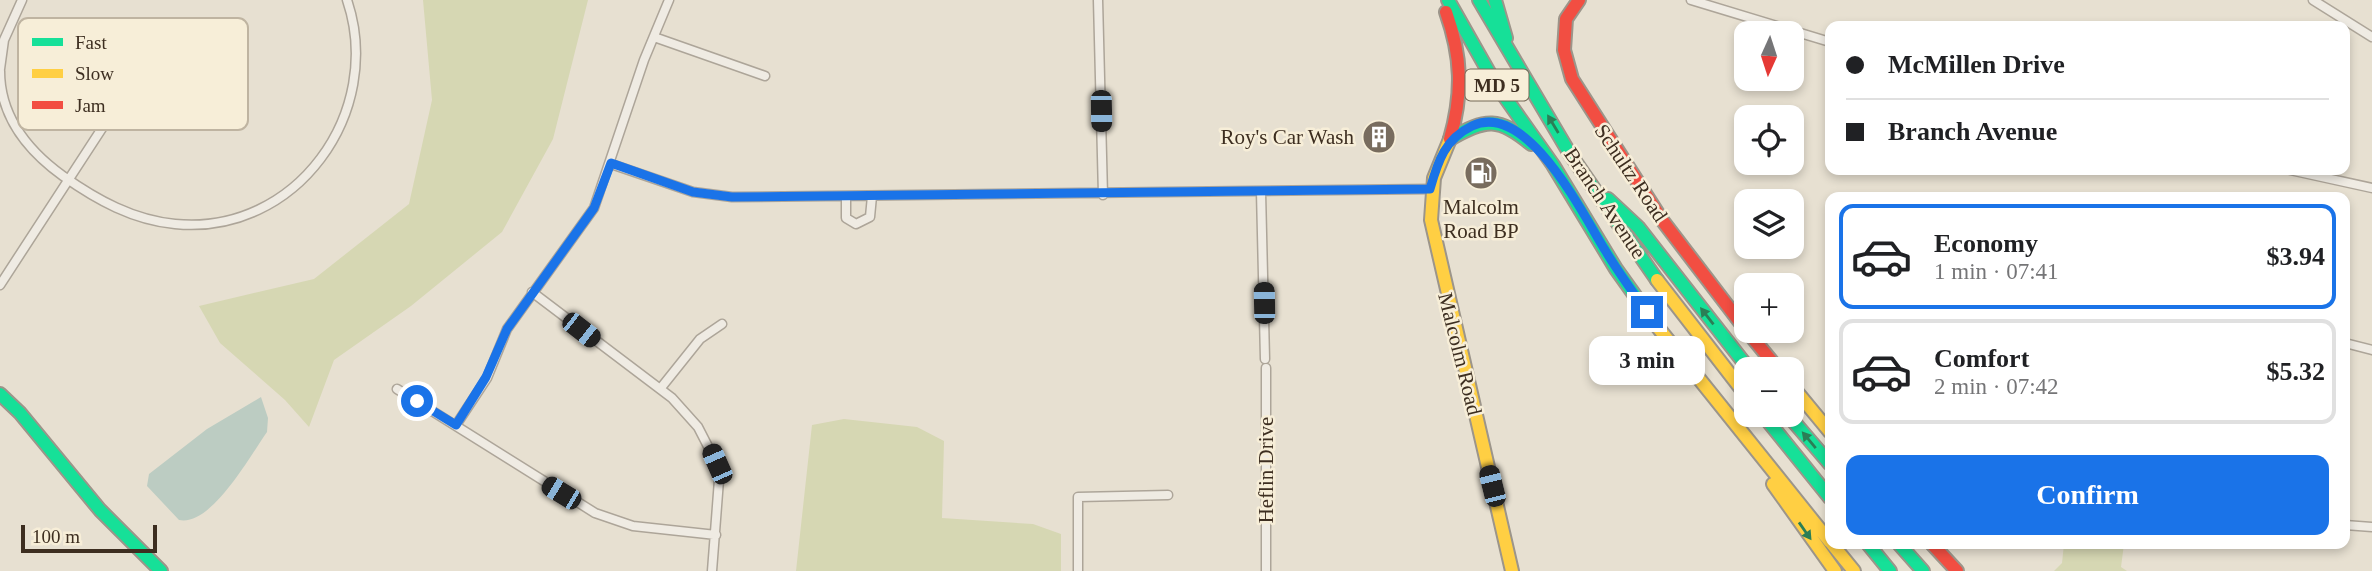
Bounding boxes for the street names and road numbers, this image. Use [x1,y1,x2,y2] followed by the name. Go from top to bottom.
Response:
[1466,69,1528,100] road number: MD 5
[1590,120,1673,227] street label: Schultz Road
[1559,143,1651,263] street label: Branch Avenue
[1433,290,1487,418] street label: Malcolm Road
[1254,417,1278,523] street label: Heflin Drive

